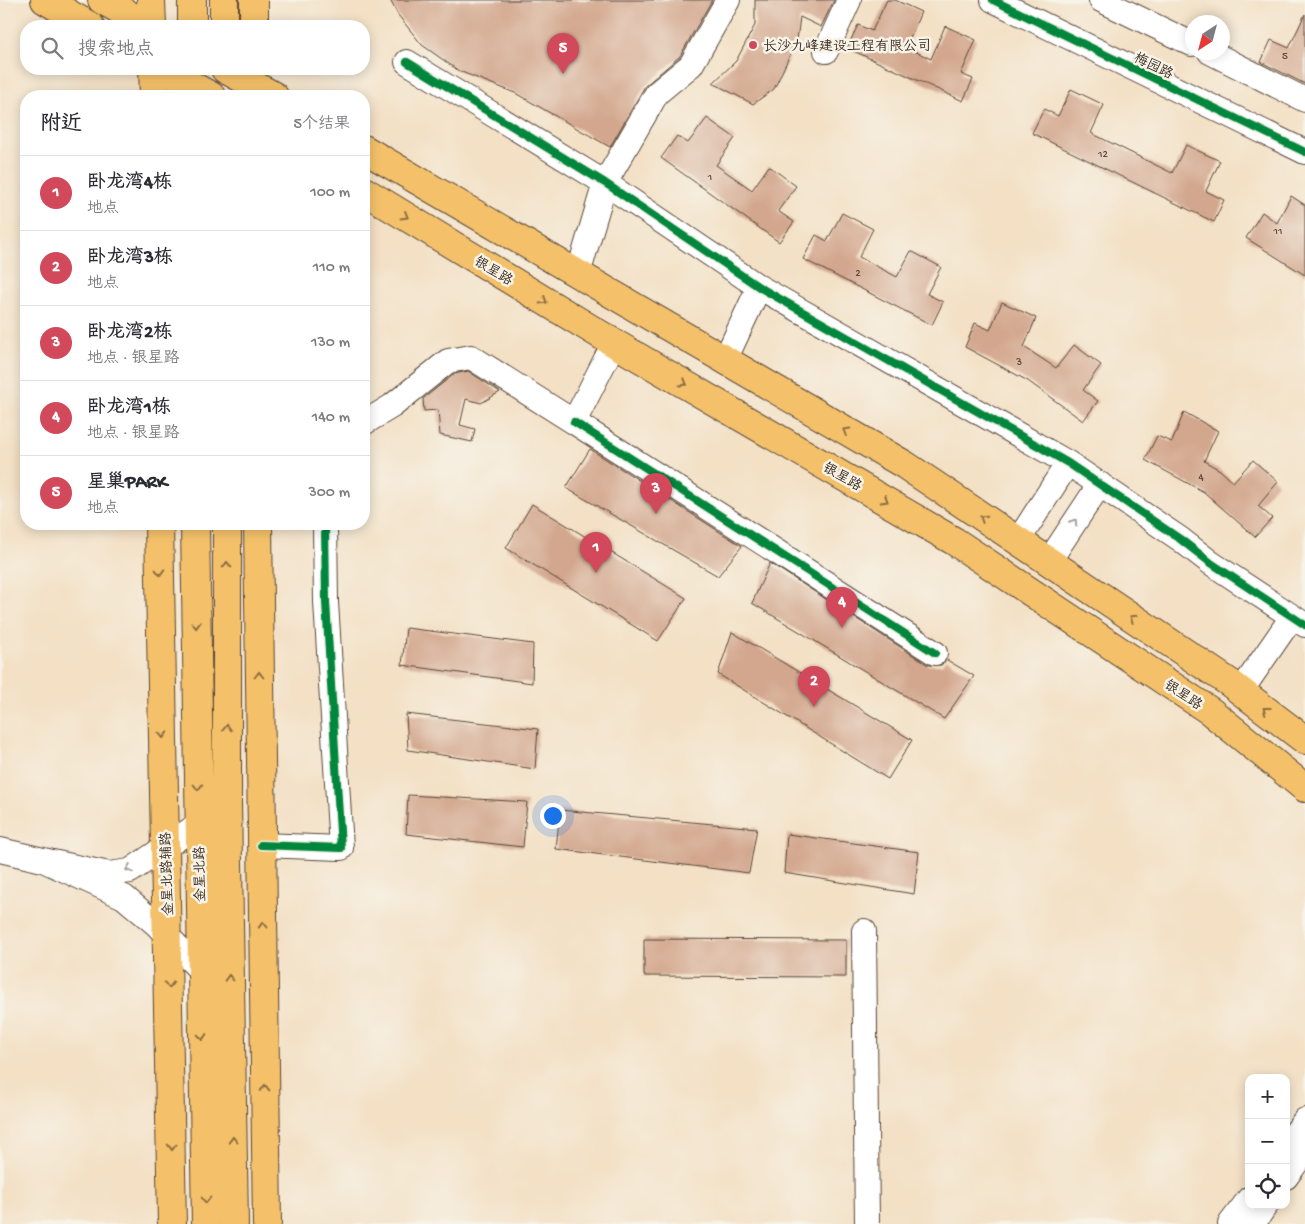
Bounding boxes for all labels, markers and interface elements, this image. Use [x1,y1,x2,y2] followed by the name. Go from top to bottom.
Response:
[1185,15,1230,60] north arrow
[20,20,370,75] search box
[547,33,579,74] pin: 5
[38,34,66,62] icon: search
[763,38,931,56] place label: 长沙九峰建设工程有限公司
[78,39,154,62] text: 搜索地点
[747,39,759,51] marker: 长沙九峰建设工程有限公司
[1130,50,1176,84] street label: 梅园路
[1282,51,1288,63] house number: 5
[40,113,82,138] text: 附近
[294,116,350,135] text: 5个结果
[1097,149,1109,161] house number: 12
[87,172,172,195] text: 卧龙湾4栋
[707,172,712,184] house number: 1
[53,184,59,203] text: 1
[310,184,350,203] text: 100 m
[87,200,119,219] text: 地点
[400,210,409,220] one-way arrow
[1273,226,1282,238] house number: 11
[87,247,173,270] text: 卧龙湾3栋
[470,253,516,290] street label: 银星路
[52,259,60,278] text: 2
[313,259,350,278] text: 110 m
[855,268,861,280] house number: 2
[87,275,119,294] text: 地点
[539,294,548,304] one-way arrow
[87,322,172,345] text: 卧龙湾2栋
[52,334,60,353] text: 3
[311,334,350,353] text: 130 m
[87,350,180,369] text: 地点 · 银星路
[1015,357,1022,369] house number: 3
[679,377,688,387] one-way arrow
[87,397,171,420] text: 卧龙湾1栋
[52,409,60,428] text: 4
[312,409,350,428] text: 140 m
[87,425,180,444] text: 地点 · 银星路
[842,427,851,437] one-way arrow
[819,459,865,496] street label: 银星路
[87,472,167,495] text: 星巢PARK
[1198,472,1204,484] house number: 4
[640,473,672,514] pin: 3
[52,484,60,503] text: 5
[308,484,350,503] text: 300 m
[880,494,889,504] one-way arrow
[87,500,119,519] text: 地点
[980,515,989,524] one-way arrow
[1068,519,1077,528] one-way arrow
[580,532,612,573] pin: 1
[222,561,232,569] one-way arrow
[155,569,165,577] one-way arrow
[826,587,858,628] pin: 4
[1129,615,1139,624] one-way arrow
[191,622,201,629] one-way arrow
[798,666,830,707] pin: 2
[254,671,264,679] one-way arrow
[1160,676,1205,715] street label: 银星路
[1263,708,1272,716] one-way arrow
[222,724,232,732] one-way arrow
[157,731,168,739] one-way arrow
[193,784,203,792] one-way arrow
[540,803,566,829] your location
[158,832,178,916] street label: 金星北路辅路
[192,846,210,902] street label: 金星北路
[125,863,134,873] one-way arrow
[257,921,268,929] one-way arrow
[224,974,235,982] one-way arrow
[164,981,175,989] one-way arrow
[197,1034,207,1042] one-way arrow
[1245,1074,1290,1209] map controls
[1245,1074,1290,1119] button: +
[260,1084,271,1092] one-way arrow
[1245,1119,1290,1164] button: −
[227,1136,238,1144] one-way arrow
[167,1144,177,1152] one-way arrow
[1245,1164,1290,1209] button: locate
[201,1196,211,1204] one-way arrow

